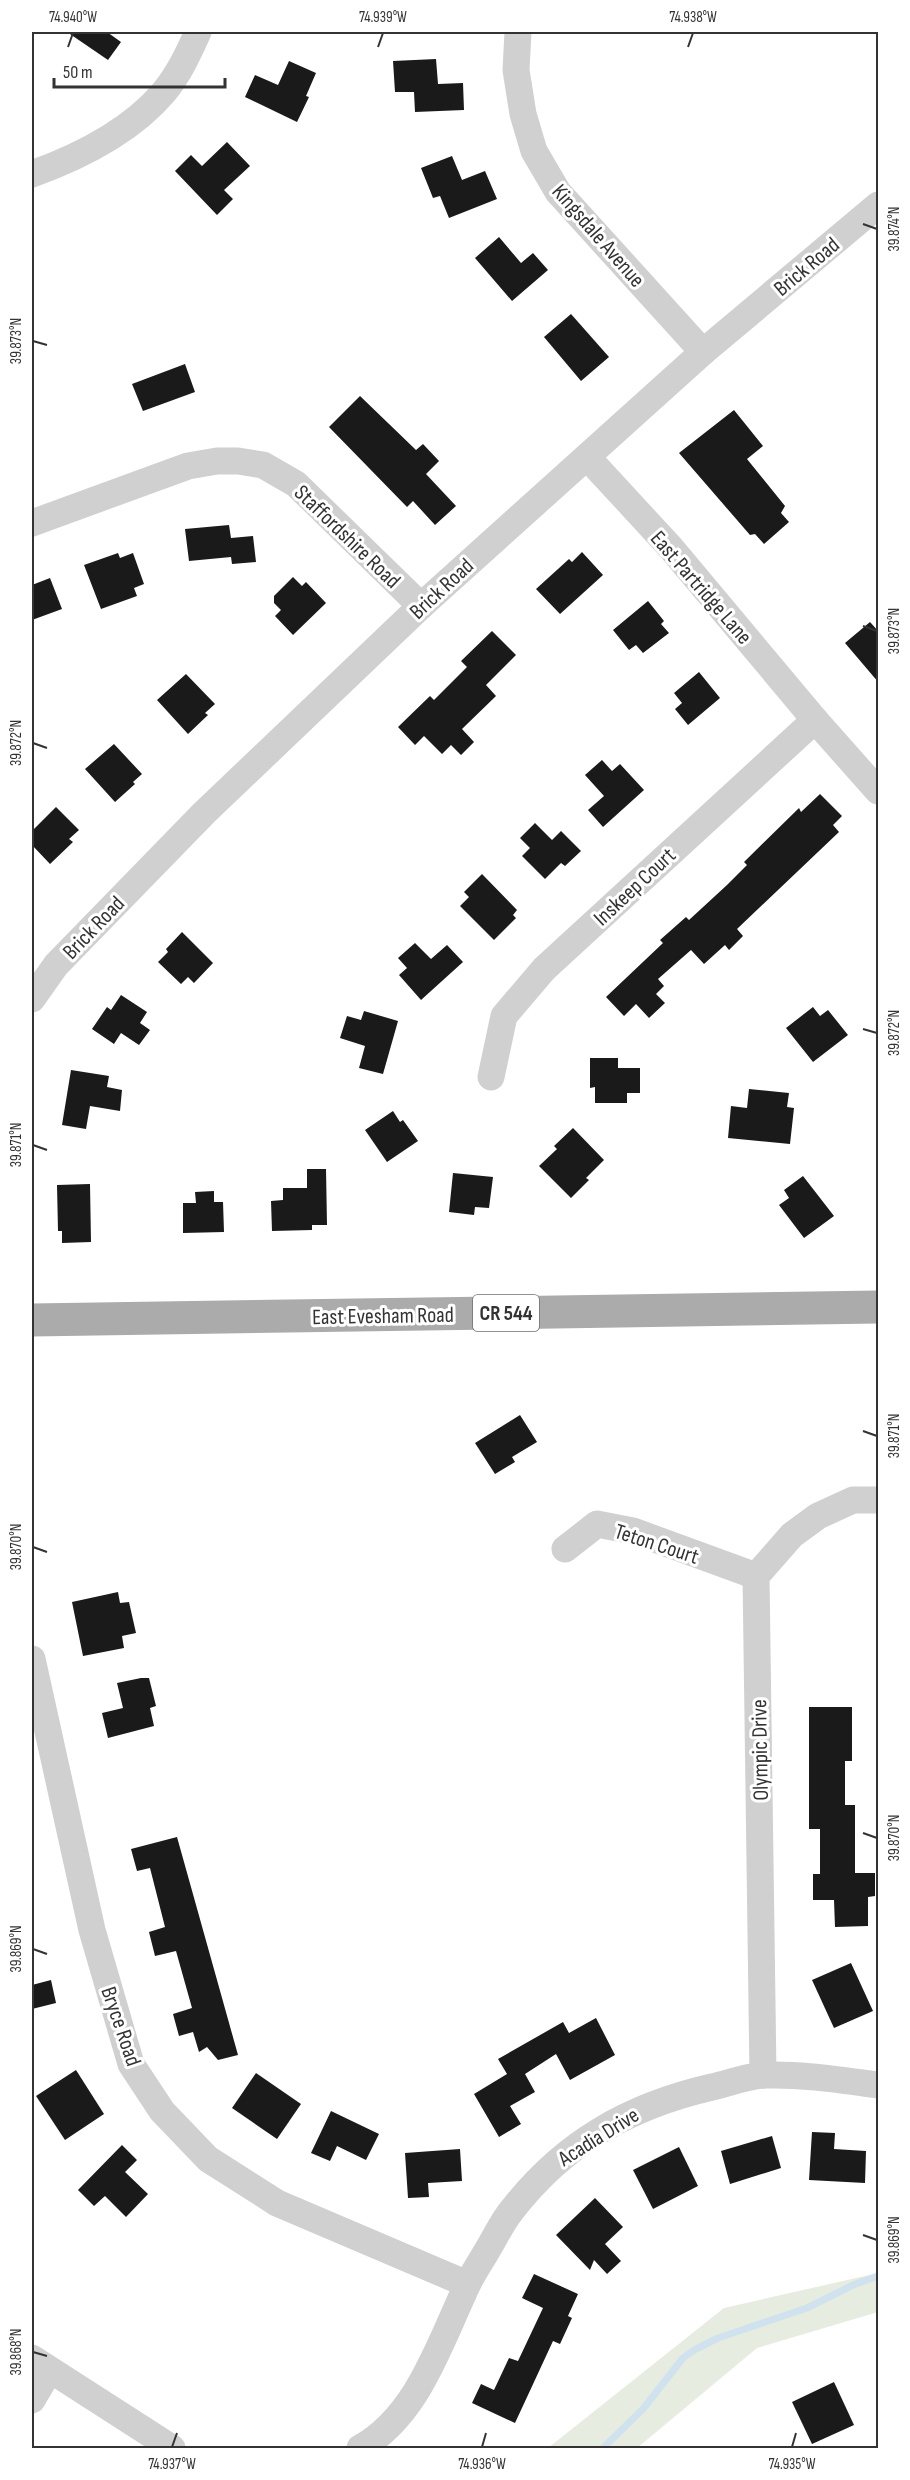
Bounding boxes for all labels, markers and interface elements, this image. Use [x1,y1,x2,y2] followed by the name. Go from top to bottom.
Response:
[49,8,97,27] text: 74.940°W
[359,8,407,27] text: 74.939°W
[669,8,717,27] text: 74.938°W
[54,51,225,89] scale bar
[63,62,93,83] text: 50 m
[546,179,650,293] street label: Kingsdale Avenue
[885,207,904,251] text: 39.874°N
[769,232,845,302] street label: Brick Road
[7,318,26,364] text: 39.873°N
[288,480,406,594] street label: Staffordshire Road
[644,526,757,650] street label: East Partridge Lane
[404,553,480,625] street label: Brick Road
[885,608,904,654] text: 39.873°N
[7,720,26,766] text: 39.872°N
[588,842,682,932] street label: Inskeep Court
[57,891,131,965] street label: Brick Road
[885,1010,904,1056] text: 39.872°N
[7,1123,26,1167] text: 39.871°N
[473,1295,539,1331] road number: CR 544
[312,1302,454,1331] street label: East Evesham Road
[885,1414,904,1458] text: 39.871°N
[611,1518,702,1571] street label: Teton Court
[7,1524,26,1570] text: 39.870°N
[746,1699,775,1801] street label: Olympic Drive
[885,1815,904,1861] text: 39.870°N
[7,1925,26,1973] text: 39.869°N
[94,1983,147,2070] street label: Bryce Road
[552,2102,644,2173] street label: Acadia Drive
[885,2216,904,2264] text: 39.869°N
[7,2329,26,2375] text: 39.868°N
[148,2455,196,2474] text: 74.937°W
[458,2455,506,2474] text: 74.936°W
[768,2455,816,2474] text: 74.935°W

